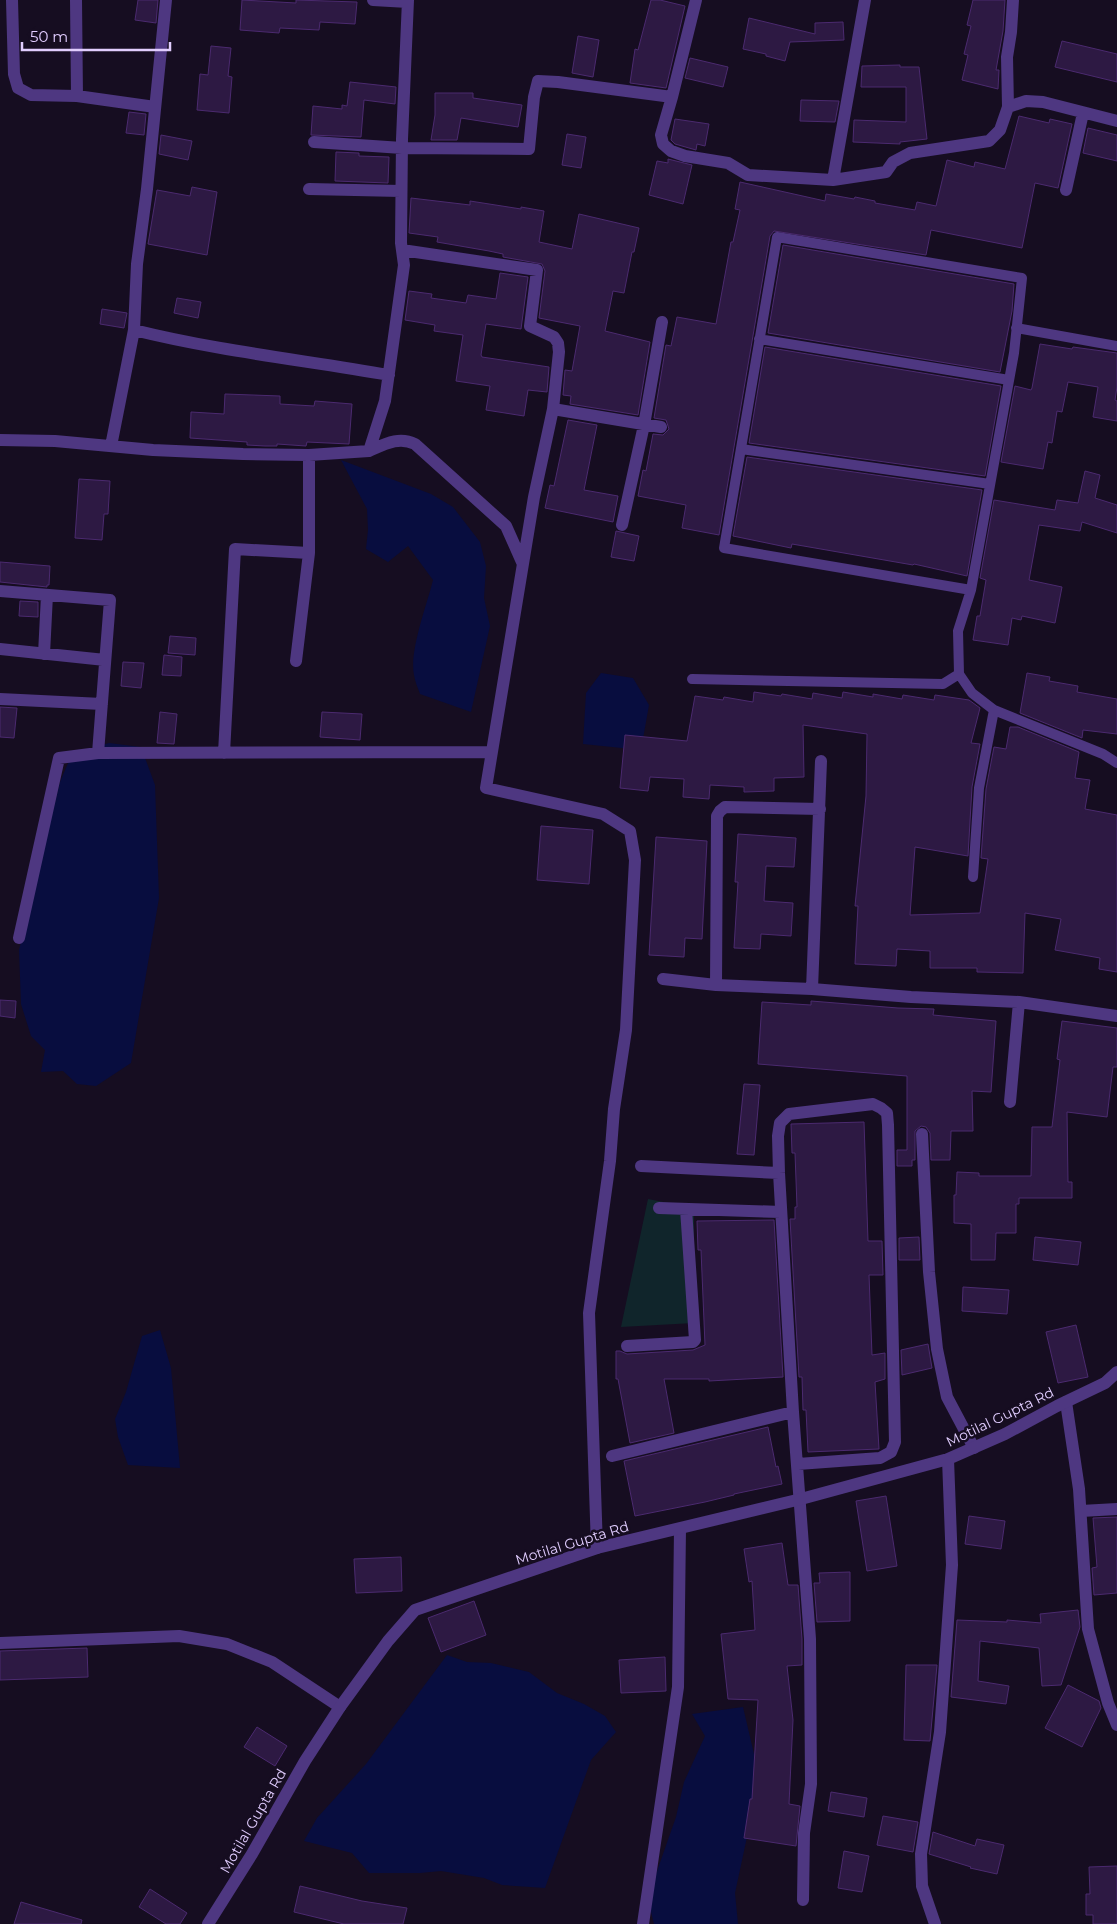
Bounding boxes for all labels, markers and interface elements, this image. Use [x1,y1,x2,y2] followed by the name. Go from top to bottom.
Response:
[22,20,170,52] scale bar
[30,27,68,46] text: 50 m
[943,1383,1057,1451] street label: Motilal Gupta Rd
[513,1517,631,1569] street label: Motilal Gupta Rd
[216,1766,290,1876] street label: Motilal Gupta Rd

